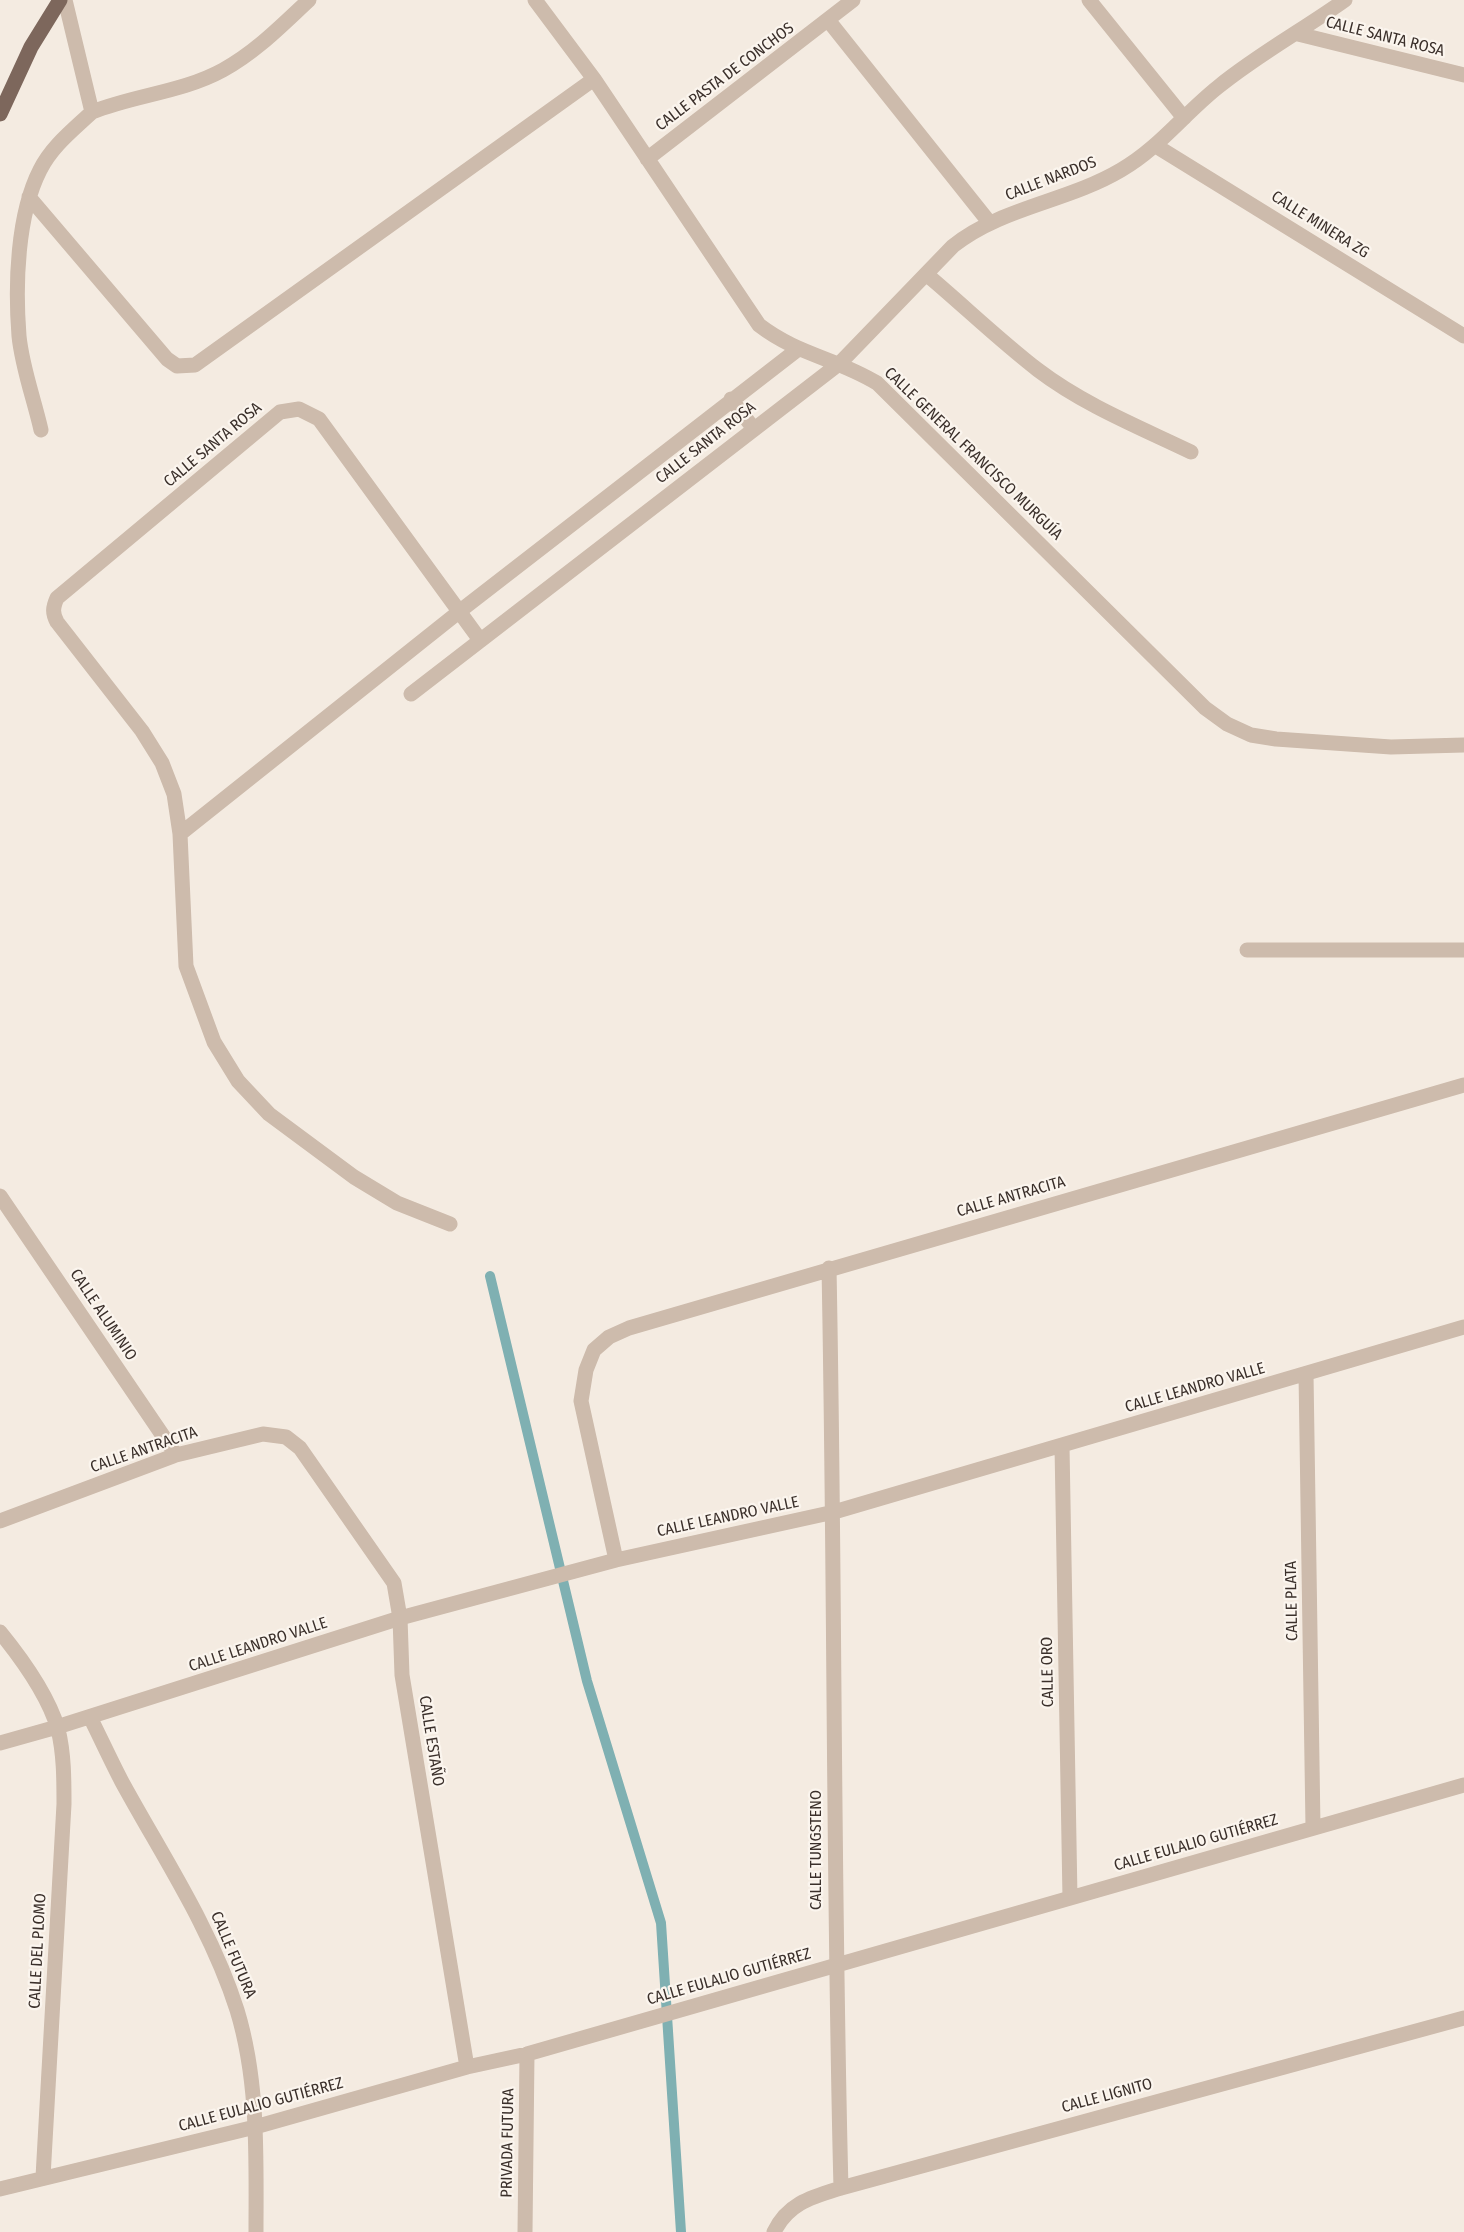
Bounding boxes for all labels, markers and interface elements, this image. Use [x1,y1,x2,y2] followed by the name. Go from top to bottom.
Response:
[1324,13,1446,61] street label: CALLE SANTA ROSA
[652,19,798,135] street label: CALLE PASTA DE CONCHOS
[1003,153,1099,205] street label: CALLE NARDOS
[1267,187,1373,263] street label: CALLE MINERA ZG
[880,364,1066,544] street label: CALLE GENERAL FRANCISCO MURGUÍA
[652,398,760,488] street label: CALLE SANTA ROSA
[160,399,266,491] street label: CALLE SANTA ROSA
[955,1172,1067,1222] street label: CALLE ANTRACITA
[65,1266,141,1364] street label: CALLE ALUMINIO
[1123,1359,1267,1417] street label: CALLE LEANDRO VALLE
[88,1423,200,1477] street label: CALLE ANTRACITA
[655,1493,801,1541] street label: CALLE LEANDRO VALLE
[1282,1561,1302,1641] street label: CALLE PLATA
[186,1614,330,1676] street label: CALLE LEANDRO VALLE
[1038,1637,1058,1707] street label: CALLE ORO
[414,1694,448,1788] street label: CALLE ESTAÑO
[807,1790,827,1910] street label: CALLE TUNGSTENO
[1112,1810,1280,1876] street label: CALLE EULALIO GUTIÉRREZ
[25,1893,51,2009] street label: CALLE DEL PLOMO
[206,1909,260,2001] street label: CALLE FUTURA
[645,1944,813,2010] street label: CALLE EULALIO GUTIÉRREZ
[177,2074,345,2136] street label: CALLE EULALIO GUTIÉRREZ
[1059,2075,1155,2117] street label: CALLE LIGNITO
[497,2088,519,2198] street label: PRIVADA FUTURA

